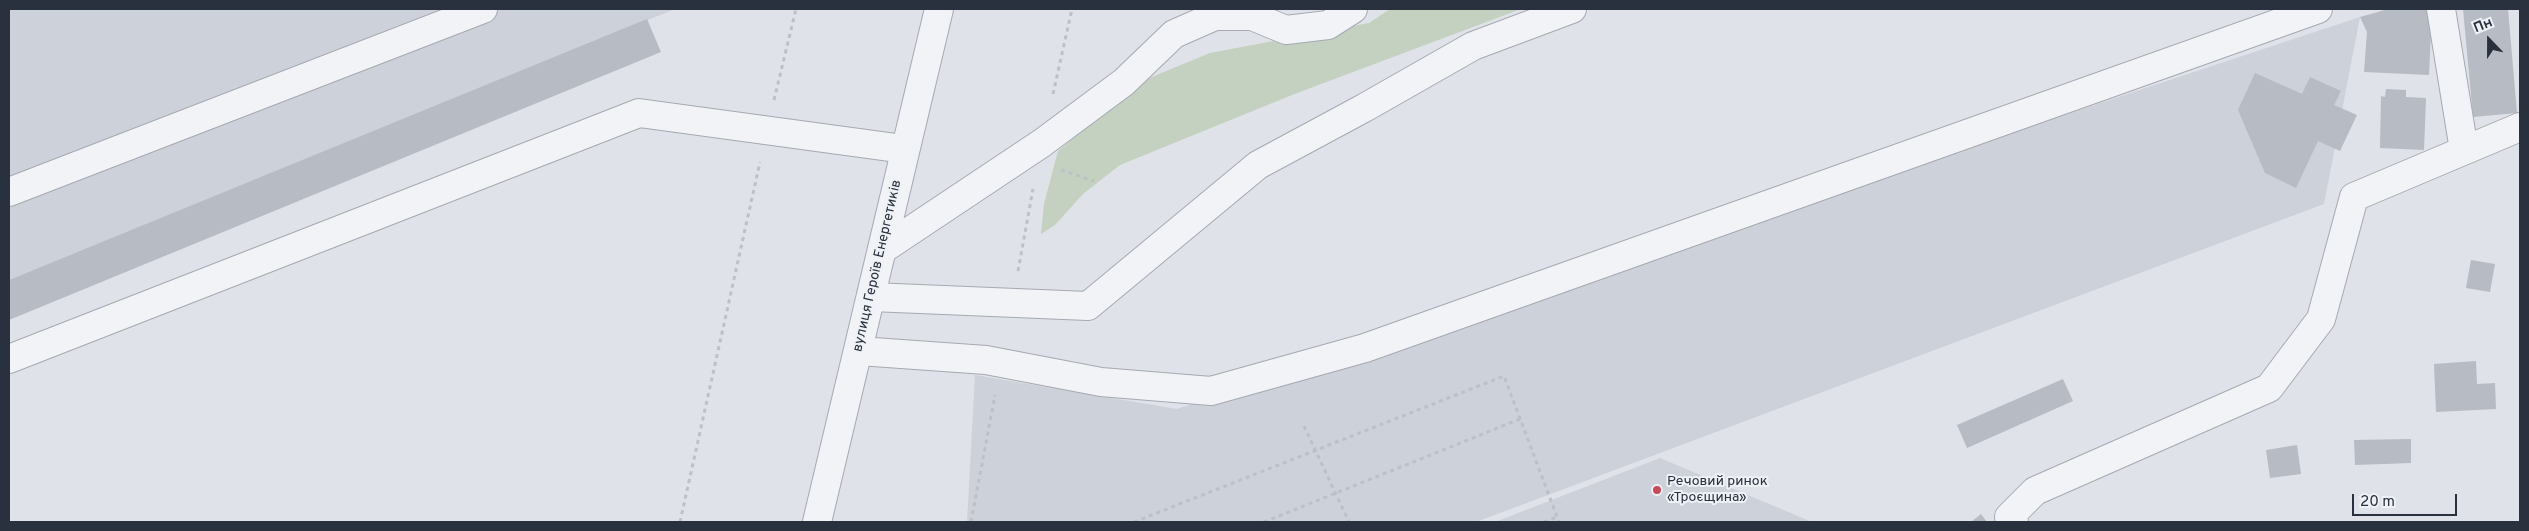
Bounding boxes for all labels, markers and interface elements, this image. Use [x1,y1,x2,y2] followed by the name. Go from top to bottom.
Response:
[2471,14,2495,37] text: Пн
[2464,15,2514,65] north arrow
[850,178,906,354] street label: вулиця Героїв Енергетиків
[1667,474,1768,507] place label: Речовий ринок «Троєщина»
[1651,484,1663,496] marker: Речовий ринок «Троєщина»
[2354,484,2459,516] scale bar
[2360,493,2395,512] text: 20 m

